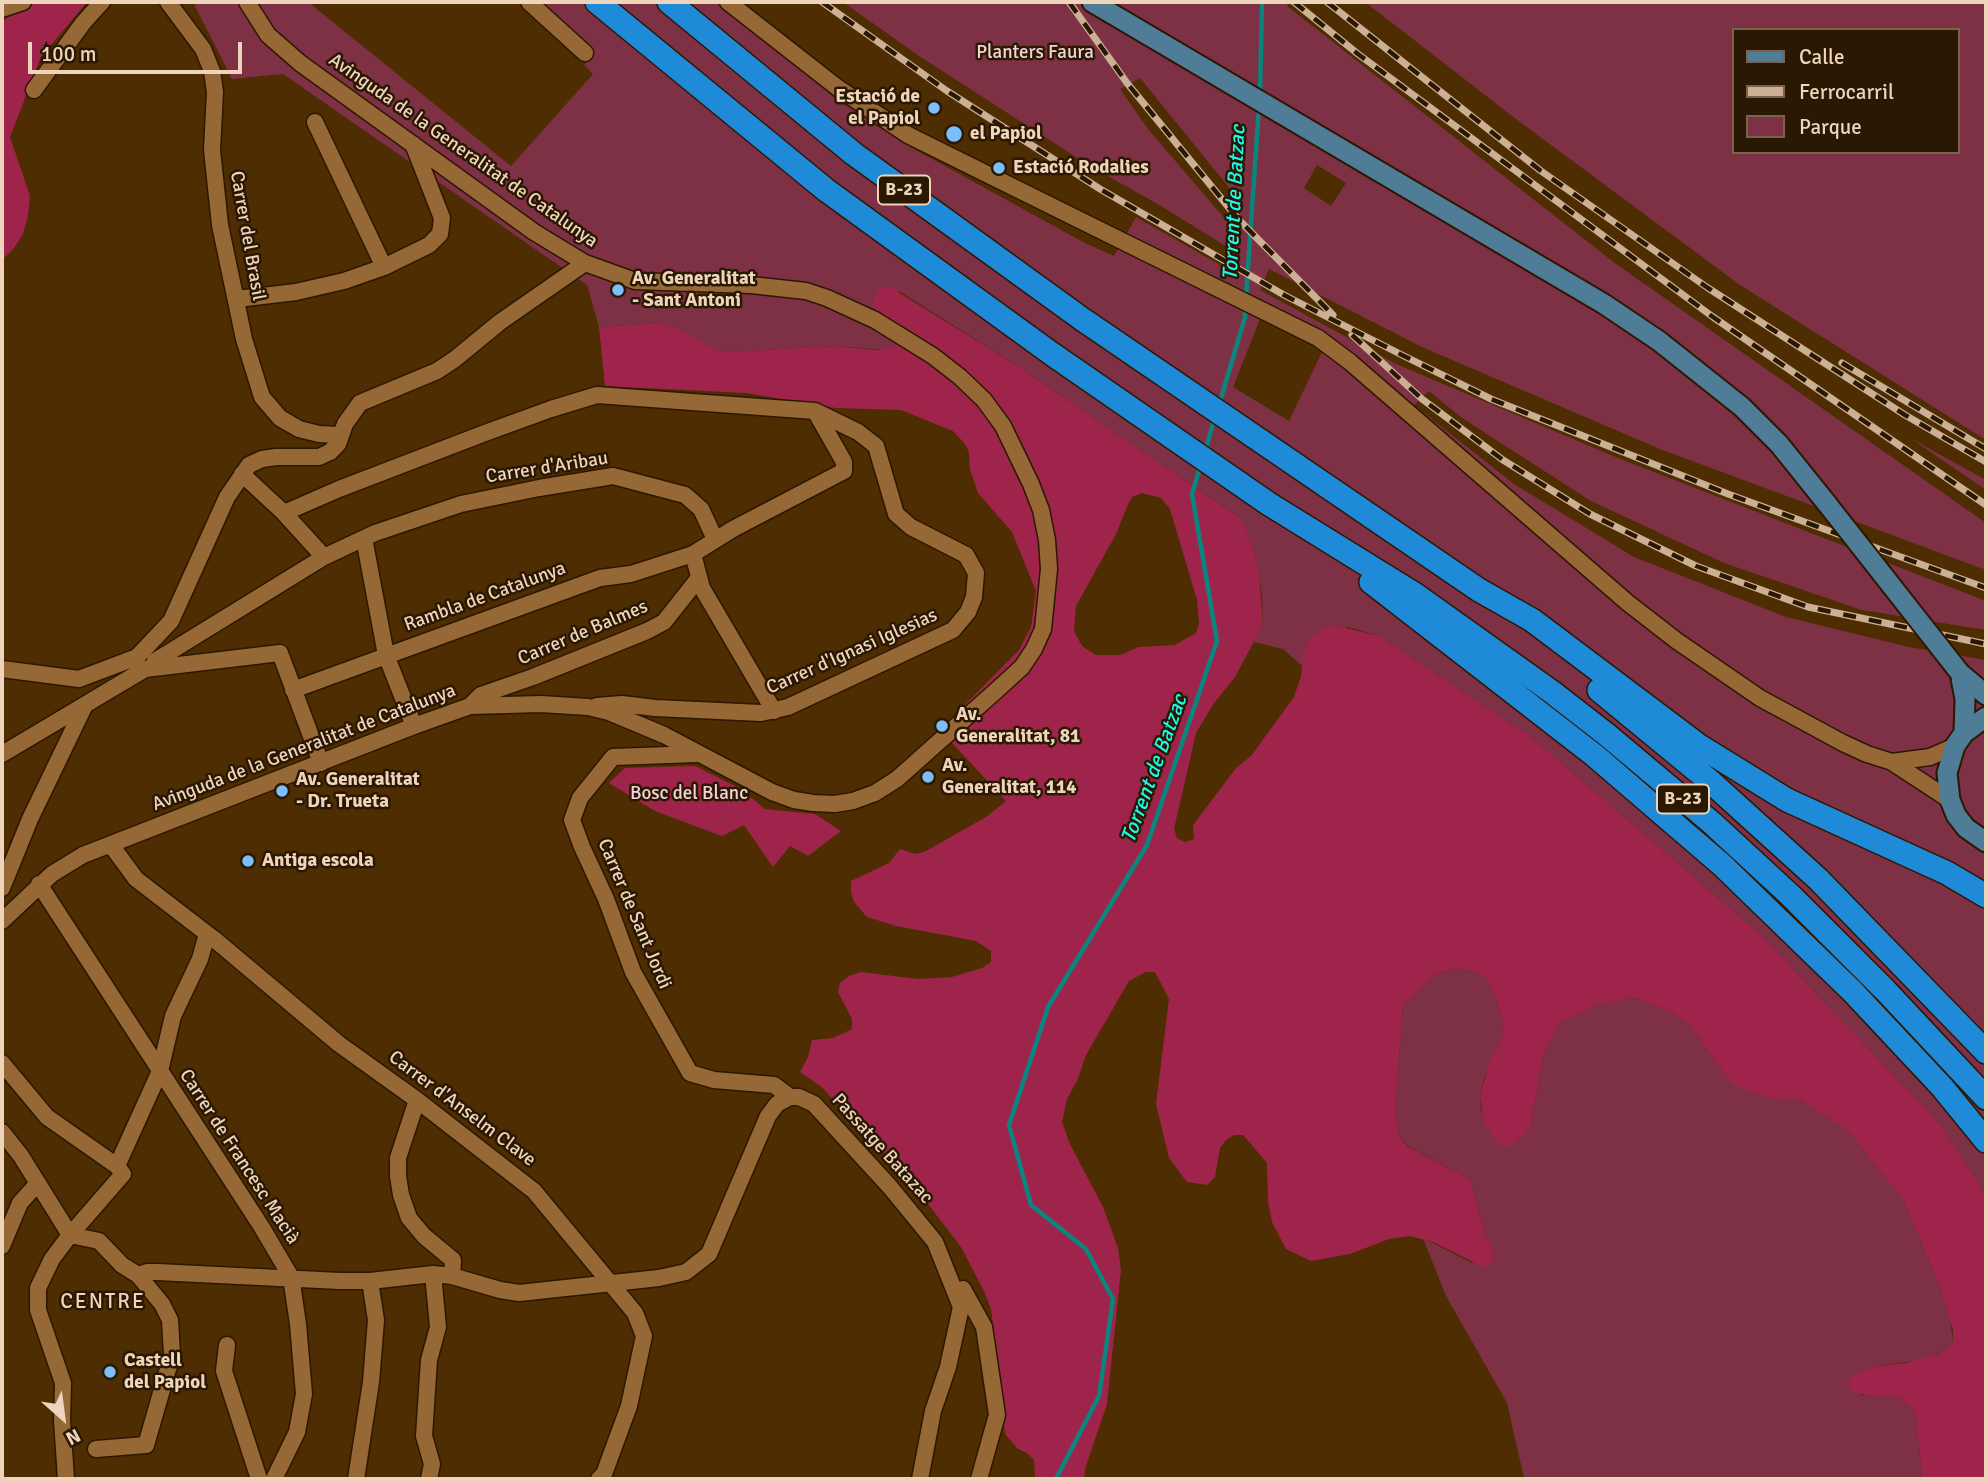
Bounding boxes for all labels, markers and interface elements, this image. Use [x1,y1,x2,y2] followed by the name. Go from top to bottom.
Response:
[32,28,245,72] scale bar
[1732,28,1960,154] legend
[41,41,96,67] text: 100 m
[976,42,1094,64] park label: Planters Faura
[1799,44,1845,70] text: Calle
[324,49,602,253] street label: Avinguda de la Generalitat de Catalunya
[1799,79,1894,105] text: Ferrocarril
[835,86,920,130] place label: Estació de el Papiol
[926,100,942,116] marker: Estació de el Papiol
[1799,114,1862,140] text: Parque
[970,123,1042,145] place label: el Papiol
[944,124,964,144] marker: el Papiol
[1218,125,1252,281] water label: Torrent de Batzac
[1013,157,1149,179] place label: Estació Rodalies
[991,160,1007,176] marker: Estació Rodalies
[224,169,270,303] street label: Carrer del Brasil
[878,176,930,204] road number: B-23
[632,268,756,312] place label: Av. Generalitat - Sant Antoni
[610,282,626,298] marker: Av. Generalitat - Sant Antoni
[484,447,610,489] street label: Carrer d'Aribau
[401,557,569,637] street label: Rambla de Catalunya
[515,595,651,671] street label: Carrer de Balmes
[763,604,941,700] street label: Carrer d'Ignasi Iglesias
[149,679,459,817] street label: Avinguda de la Generalitat de Catalunya
[1117,692,1193,846] water label: Torrent de Batzac
[956,704,1080,748] place label: Av. Generalitat, 81
[934,718,950,734] marker: Av. Generalitat, 81
[942,755,1076,799] place label: Av. Generalitat, 114
[296,769,420,813] place label: Av. Generalitat - Dr. Trueta
[920,769,936,785] marker: Av. Generalitat, 114
[274,783,290,799] marker: Av. Generalitat - Dr. Trueta
[630,783,748,805] park label: Bosc del Blanc
[1657,784,1709,814] road number: B-23
[592,836,676,992] street label: Carrer de Sant Jordi
[262,850,374,872] place label: Antiga escola
[240,853,256,869] marker: Antiga escola
[384,1046,540,1172] street label: Carrer d'Anselm Clave
[174,1065,304,1249] street label: Carrer de Francesc Macià
[827,1089,937,1209] street label: Passatge Batazac
[61,1289,145,1315] district label: CENTRE
[124,1350,206,1394] place label: Castell del Papiol
[102,1364,118,1380] marker: Castell del Papiol
[28,1383,98,1453] north arrow
[61,1423,84,1450] text: N

